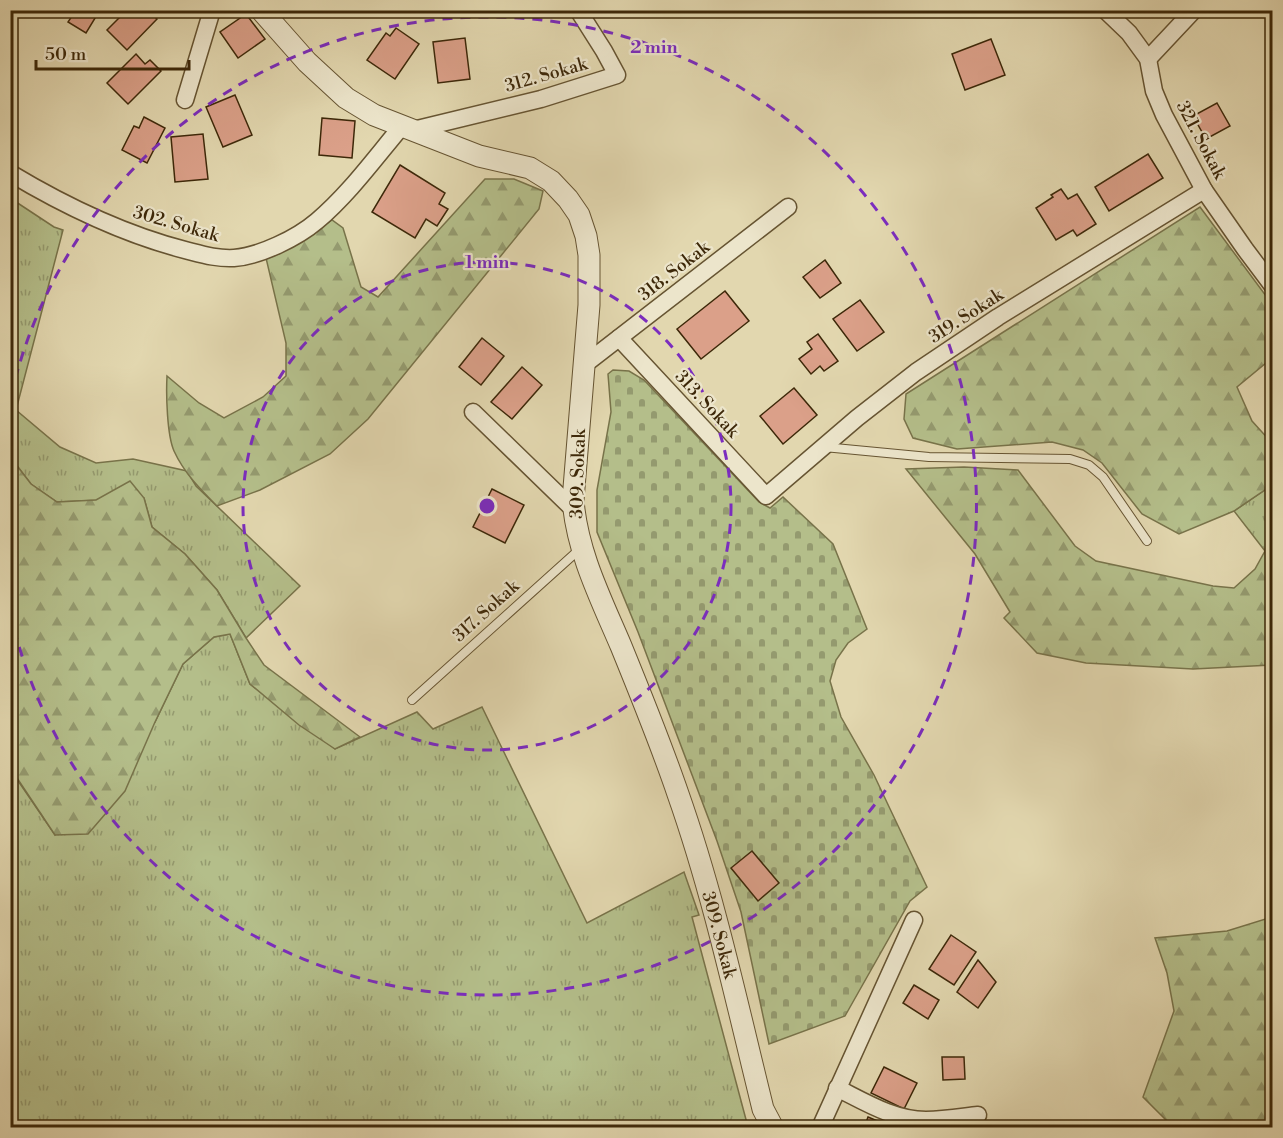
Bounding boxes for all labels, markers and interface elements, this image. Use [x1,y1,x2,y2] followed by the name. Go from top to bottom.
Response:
[36,33,189,71] scale bar
[630,36,678,59] text: 2 min
[45,43,87,66] text: 50 m
[502,52,591,98] street label: 312. Sokak
[1171,97,1232,184] street label: 321. Sokak
[130,201,223,248] street label: 302. Sokak
[634,235,716,306] street label: 318. Sokak
[465,251,509,274] text: 1 min
[924,283,1009,349] street label: 319. Sokak
[670,365,745,444] street label: 313. Sokak
[565,427,591,519] street label: 309. Sokak
[477,496,497,516] centre of rings
[448,574,525,647] street label: 317. Sokak
[696,889,742,983] street label: 309. Sokak

